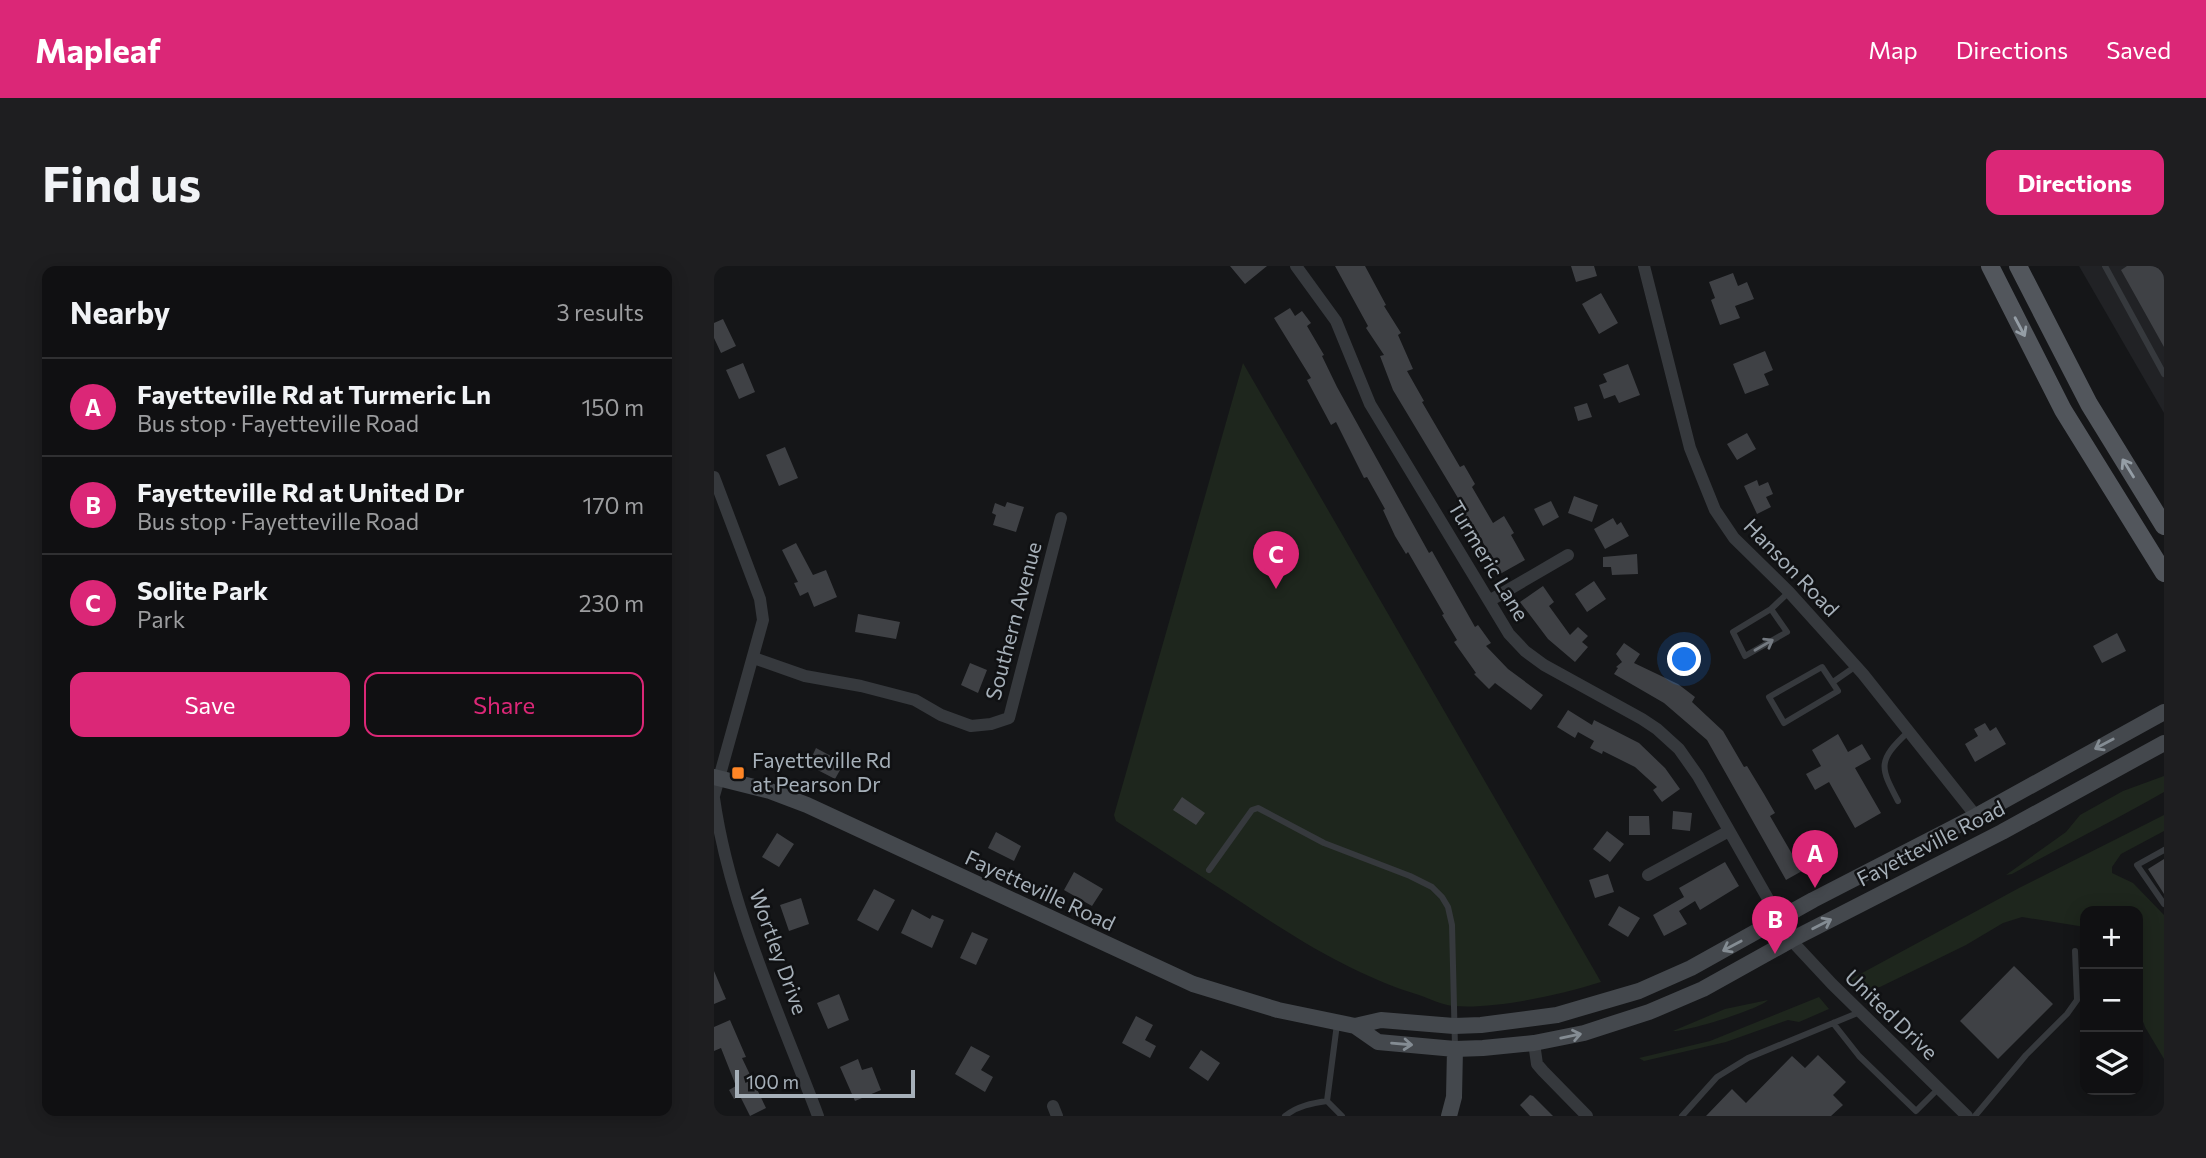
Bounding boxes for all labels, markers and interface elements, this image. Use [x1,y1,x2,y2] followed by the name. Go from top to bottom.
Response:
[35,29,161,70] text: Mapleaf
[1868,35,1918,64] text: Map
[1956,35,2068,64] text: Directions
[2106,35,2171,64] text: Saved
[1986,150,2164,215] button: Directions
[42,152,201,212] text: Find us
[70,293,170,330] text: Nearby
[557,298,644,326] text: 3 results
[2014,316,2028,337] one-way arrow
[137,378,491,409] text: Fayetteville Rd at Turmeric Ln
[85,393,101,421] text: A
[581,393,644,421] text: 150 m
[137,409,419,437] text: Bus stop · Fayetteville Road
[2121,459,2136,478] one-way arrow
[137,476,464,507] text: Fayetteville Rd at United Dr
[85,491,101,519] text: B
[583,491,644,519] text: 170 m
[1444,496,1535,625] street label: Turmeric Lane
[137,507,419,535] text: Bus stop · Fayetteville Road
[1739,513,1845,621] street label: Hanson Road
[1253,531,1299,589] pin: C
[979,539,1046,702] street label: Southern Avenue
[137,574,268,605] text: Solite Park
[85,589,101,617] text: C
[579,589,644,617] text: 230 m
[137,605,185,633] text: Park
[1753,638,1773,652] one-way arrow
[1667,642,1701,676] your location
[70,672,350,737] button: Save
[364,672,644,737] button: Share
[2094,738,2115,751] one-way arrow
[752,747,891,796] place label: Fayetteville Rd at Pearson Dr
[730,765,746,781] marker: Fayetteville Rd at Pearson Dr
[1852,795,2008,891] street label: Fayetteville Road
[1792,830,1838,888] pin: A
[962,844,1120,935] street label: Fayetteville Road
[745,886,814,1017] street label: Wortley Drive
[1752,896,1798,954] pin: B
[2080,906,2143,1095] map controls
[2080,906,2143,969] button: +
[1812,916,1832,930] one-way arrow
[1723,939,1743,953] one-way arrow
[1840,964,1944,1064] street label: United Drive
[2080,969,2143,1032] button: −
[1559,1028,1582,1042] one-way arrow
[2080,1032,2143,1095] button: layers
[1391,1038,1413,1051] one-way arrow
[735,1067,915,1099] scale bar
[746,1070,799,1093] text: 100 m

